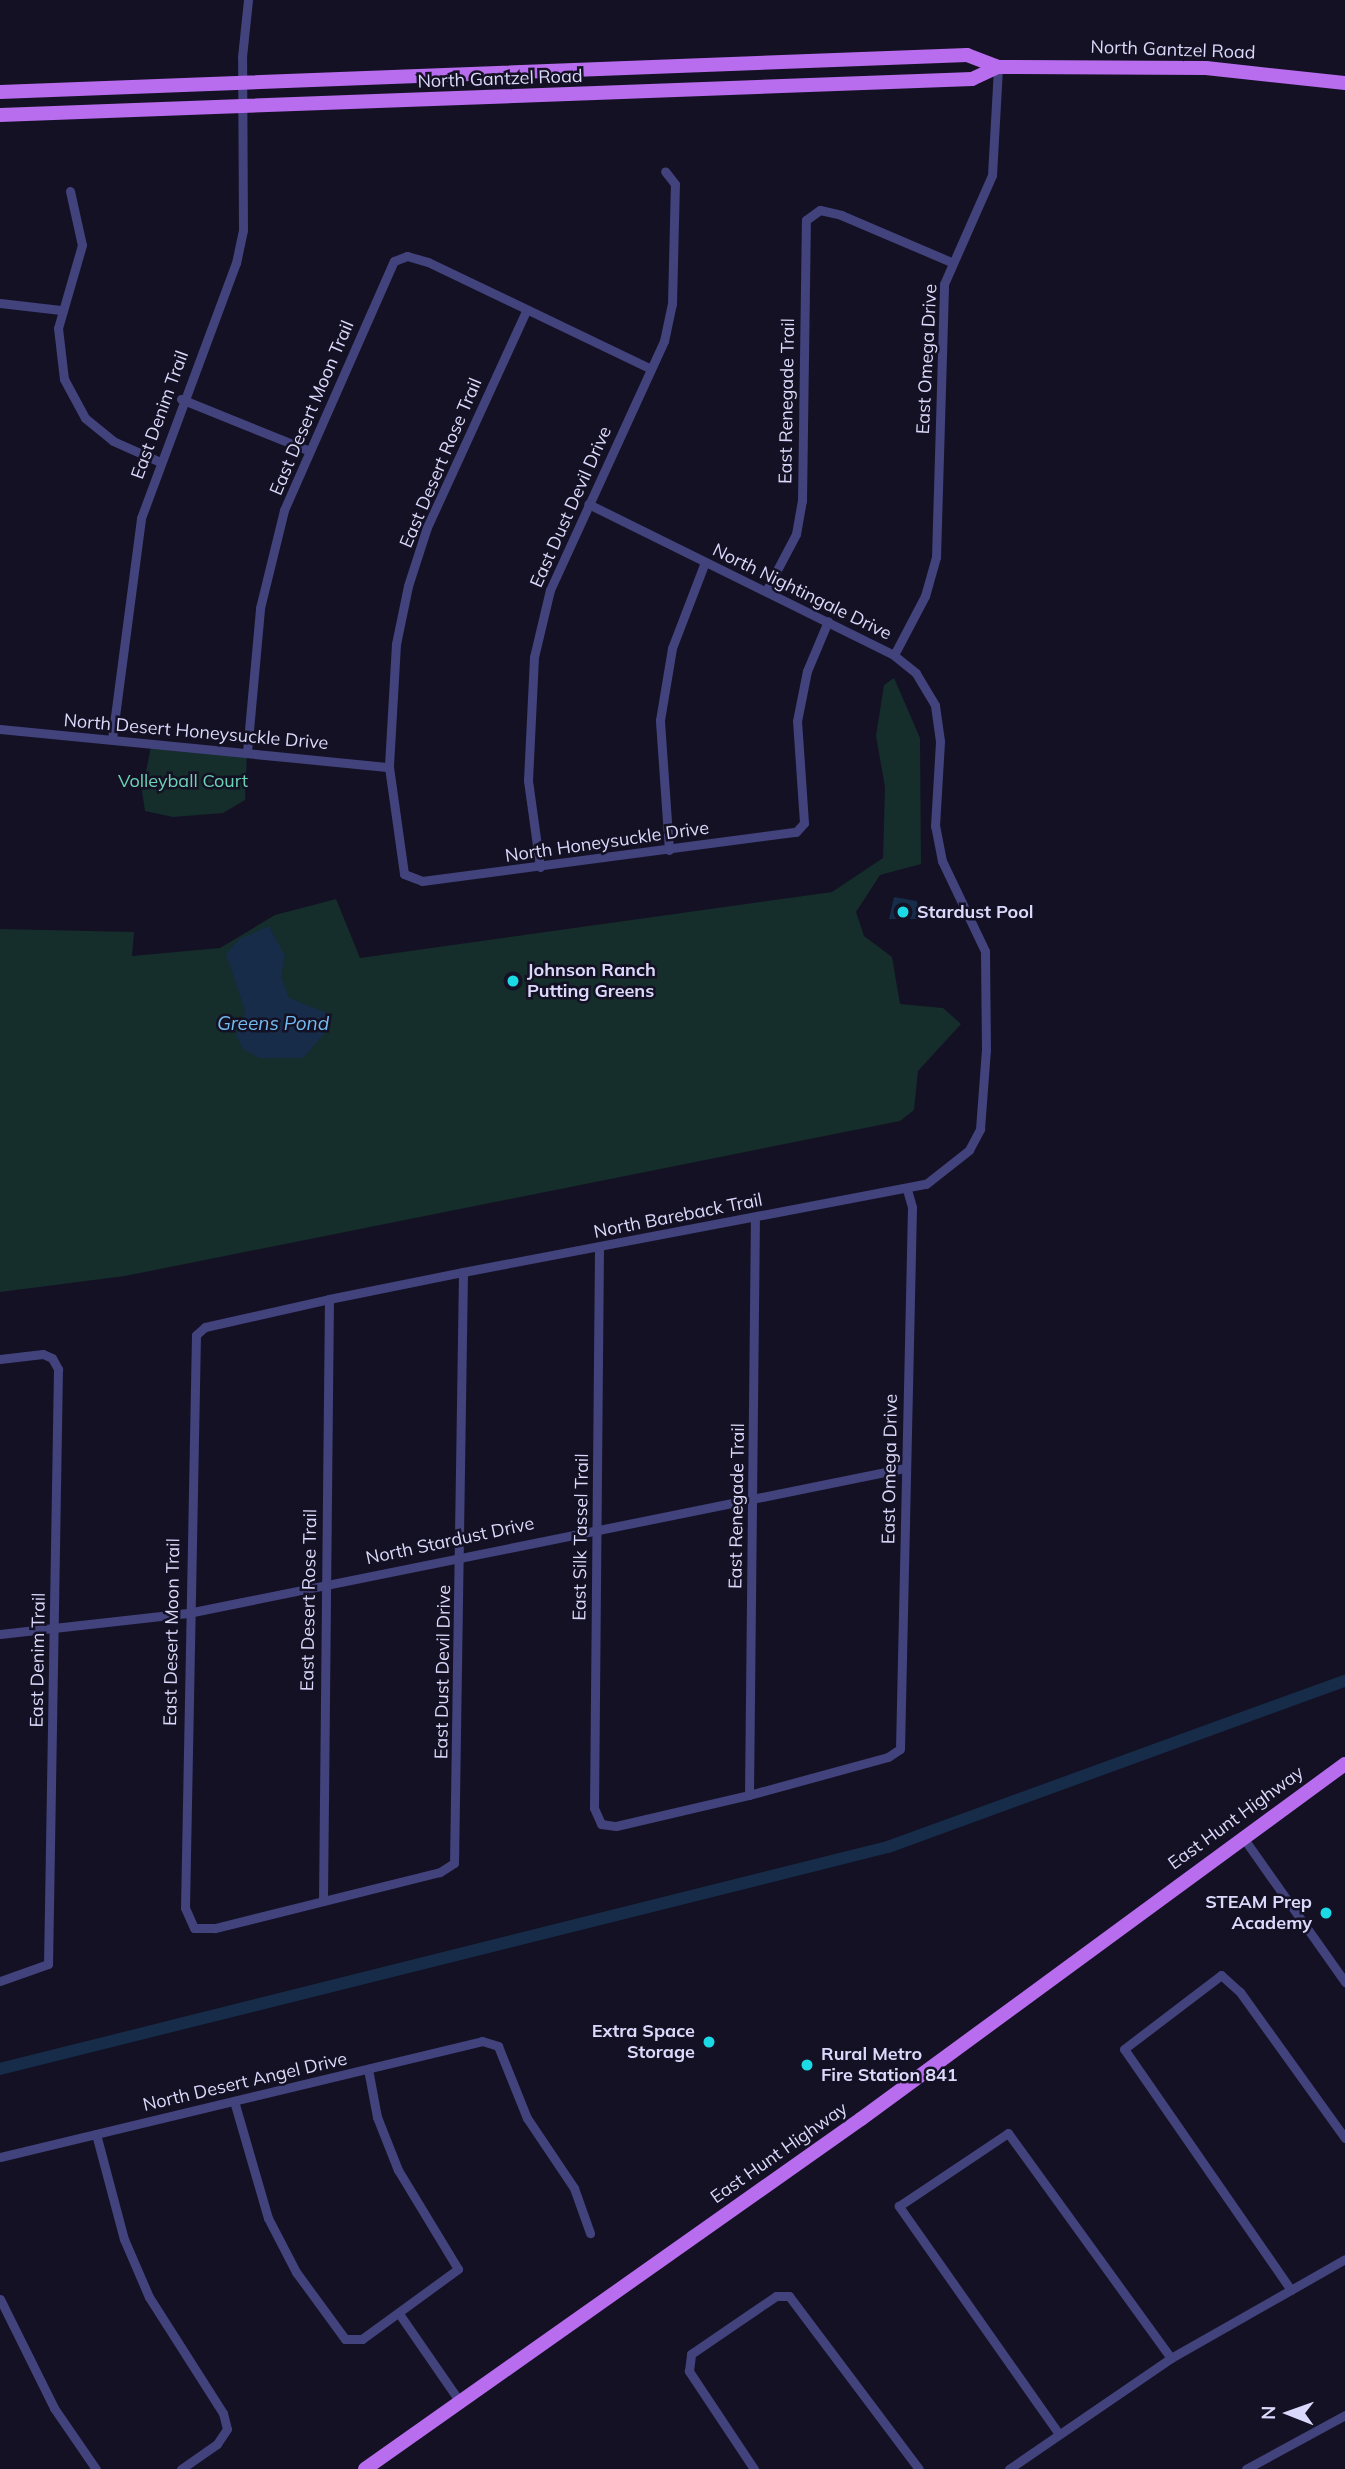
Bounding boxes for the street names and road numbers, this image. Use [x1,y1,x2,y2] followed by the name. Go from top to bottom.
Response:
[1090,36,1256,64] street label: North Gantzel Road
[417,65,583,93] street label: North Gantzel Road
[912,283,942,435] street label: East Omega Drive
[265,317,359,499] street label: East Desert Moon Trail
[775,318,799,484] street label: East Renegade Trail
[127,348,193,482] street label: East Denim Trail
[395,375,487,551] street label: East Desert Rose Trail
[526,423,616,591] street label: East Dust Devil Drive
[709,539,895,645] street label: North Nightingale Drive
[63,710,329,754] street label: North Desert Honeysuckle Drive
[504,817,710,867] street label: North Honeysuckle Drive
[592,1189,764,1243] street label: North Bareback Trail
[878,1394,902,1544] street label: East Omega Drive
[725,1423,749,1589] street label: East Renegade Trail
[569,1453,593,1621] street label: East Silk Tassel Trail
[297,1509,321,1691] street label: East Desert Rose Trail
[364,1513,536,1569] street label: North Stardust Drive
[160,1538,184,1726] street label: East Desert Moon Trail
[431,1585,455,1759] street label: East Dust Devil Drive
[26,1592,50,1728] street label: East Denim Trail
[1164,1762,1308,1874] street label: East Hunt Highway
[141,2048,349,2116] street label: North Desert Angel Drive
[706,2098,852,2208] street label: East Hunt Highway

